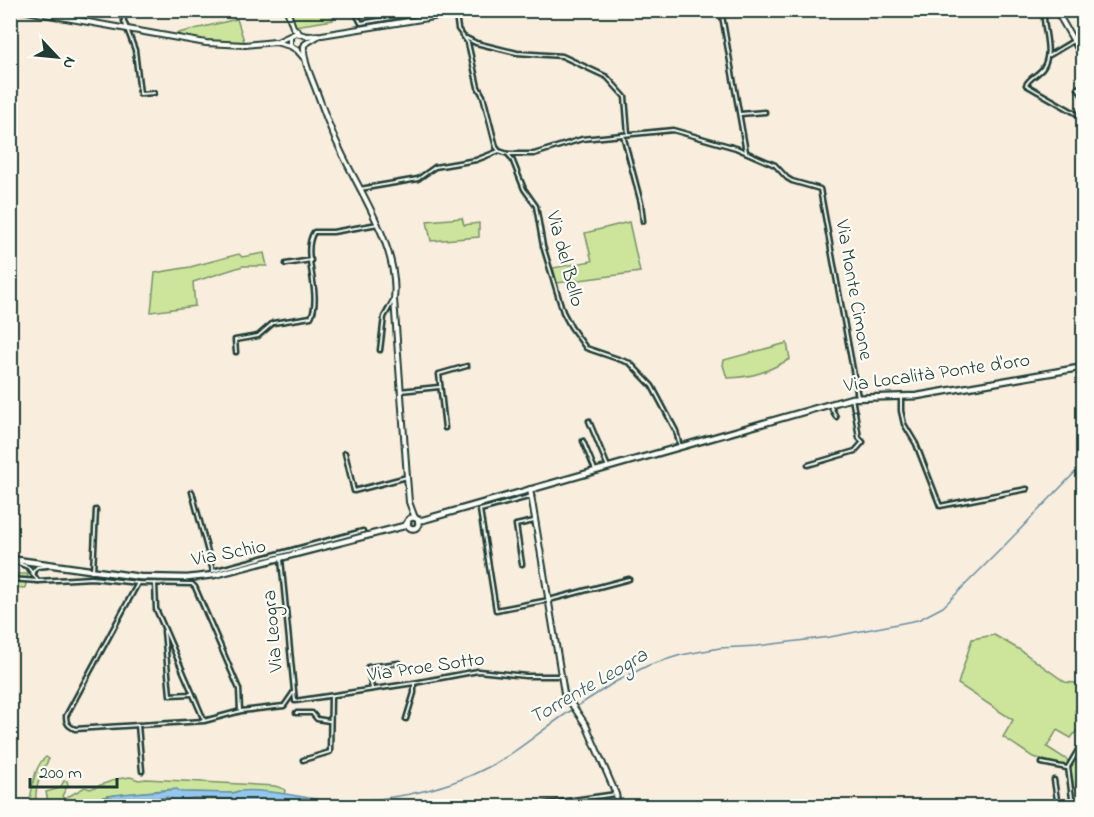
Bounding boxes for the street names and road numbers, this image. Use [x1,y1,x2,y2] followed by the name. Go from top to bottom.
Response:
[537,207,591,310] street label: Via del Bello
[826,216,880,363] street label: Via Monte Cimone
[841,347,1032,402] street label: Via Località Ponte d'oro
[188,533,269,576] street label: Via Schio
[256,589,293,674] street label: Via Leogra
[365,645,486,691] street label: Via Proe Sotto

